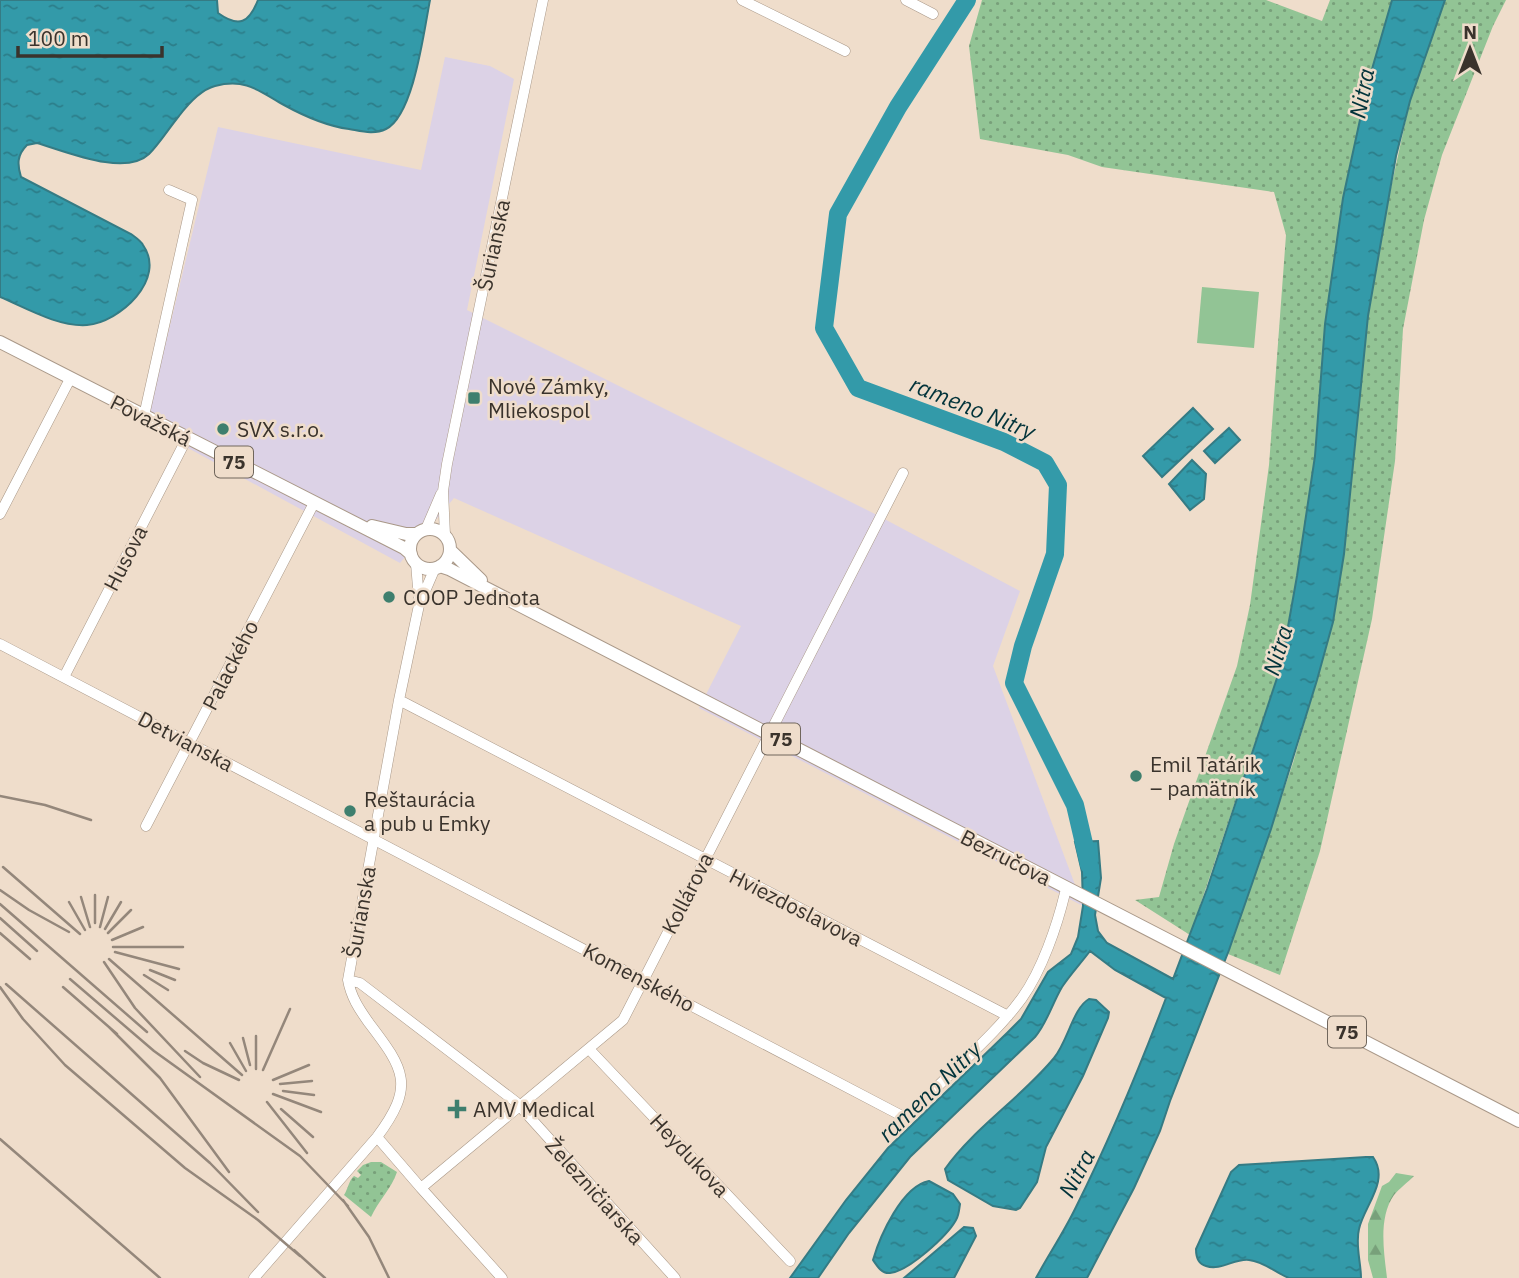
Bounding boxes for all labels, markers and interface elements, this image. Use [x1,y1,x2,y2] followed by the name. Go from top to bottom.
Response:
[18,14,161,58] scale bar
[1435,14,1505,84] north arrow
[1463,20,1477,44] text: N
[28,24,89,52] text: 100 m
[1341,65,1381,121] water label: Nitra
[470,197,516,293] street label: Šurianska
[906,368,1041,446] water label: rameno Nitry
[488,372,609,424] place label: Nové Zámky, Mliekospol
[106,388,196,452] street label: Považská
[466,390,482,406] marker: Nové Zámky, Mliekospol
[237,415,324,443] place label: SVX s.r.o.
[215,421,231,437] marker: SVX s.r.o.
[215,446,253,477] road number: 75
[97,520,153,596] street label: Husova
[403,583,540,611] place label: COOP Jednota
[381,589,397,605] marker: COOP Jednota
[195,615,265,715] street label: Palackého
[1255,621,1299,679] water label: Nitra
[133,704,239,778] street label: Detvianska
[762,724,800,754] road number: 75
[1150,750,1261,802] place label: Emil Tatárik – pamätník
[1128,768,1144,784] marker: Emil Tatárik – pamätník
[364,785,491,837] place label: Reštaurácia a pub u Emky
[342,803,358,819] marker: Reštaurácia a pub u Emky
[956,822,1056,892] street label: Bezručova
[655,848,719,938] street label: Kollárova
[725,862,867,952] street label: Hviezdoslavova
[338,864,382,960] street label: Šurianska
[578,936,700,1018] street label: Komenského
[1328,1016,1366,1048] road number: 75
[871,1033,988,1148] water label: rameno Nitry
[473,1095,595,1123] place label: AMV Medical
[447,1099,467,1119] marker: AMV Medical
[644,1107,736,1203] street label: Heydukova
[539,1132,651,1250] street label: Železničiarska
[1051,1144,1101,1202] water label: Nitra

